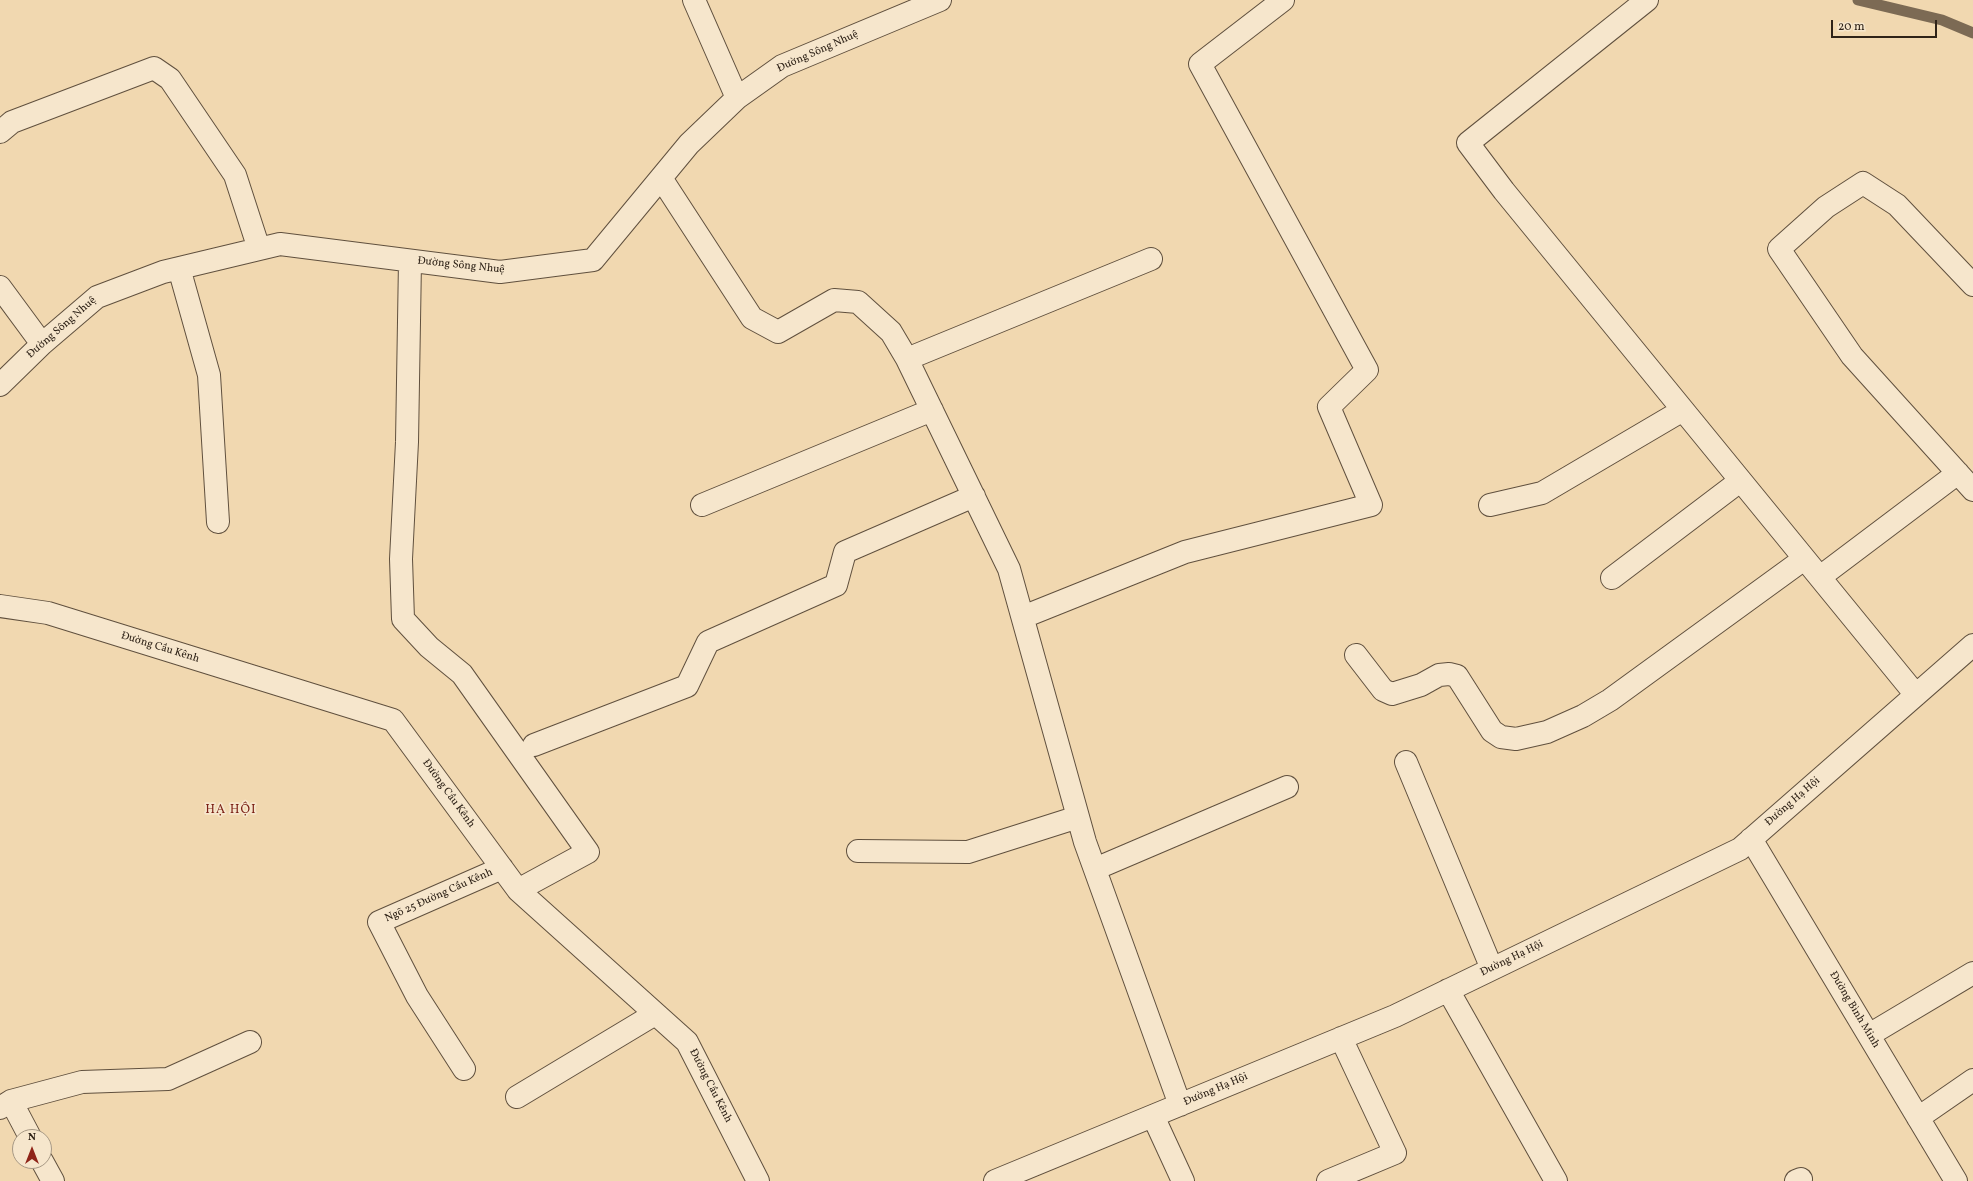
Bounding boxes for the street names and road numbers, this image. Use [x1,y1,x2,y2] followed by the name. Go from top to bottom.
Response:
[775,28,861,76] street label: Đường Sông Nhuệ
[417,255,505,277] street label: Đường Sông Nhuệ
[25,294,99,362] street label: Đường Sông Nhuệ
[119,630,201,666] street label: Đường Cầu Kênh
[419,757,477,831] street label: Đường Cầu Kênh
[1763,775,1823,829] street label: Đường Hạ Hội
[383,866,495,926] street label: Ngõ 25 Đường Cầu Kênh
[1478,938,1546,980] street label: Đường Hạ Hội
[1826,969,1882,1051] street label: Đường Bình Minh
[686,1047,734,1125] street label: Đường Cầu Kênh
[1182,1071,1250,1109] street label: Đường Hạ Hội

